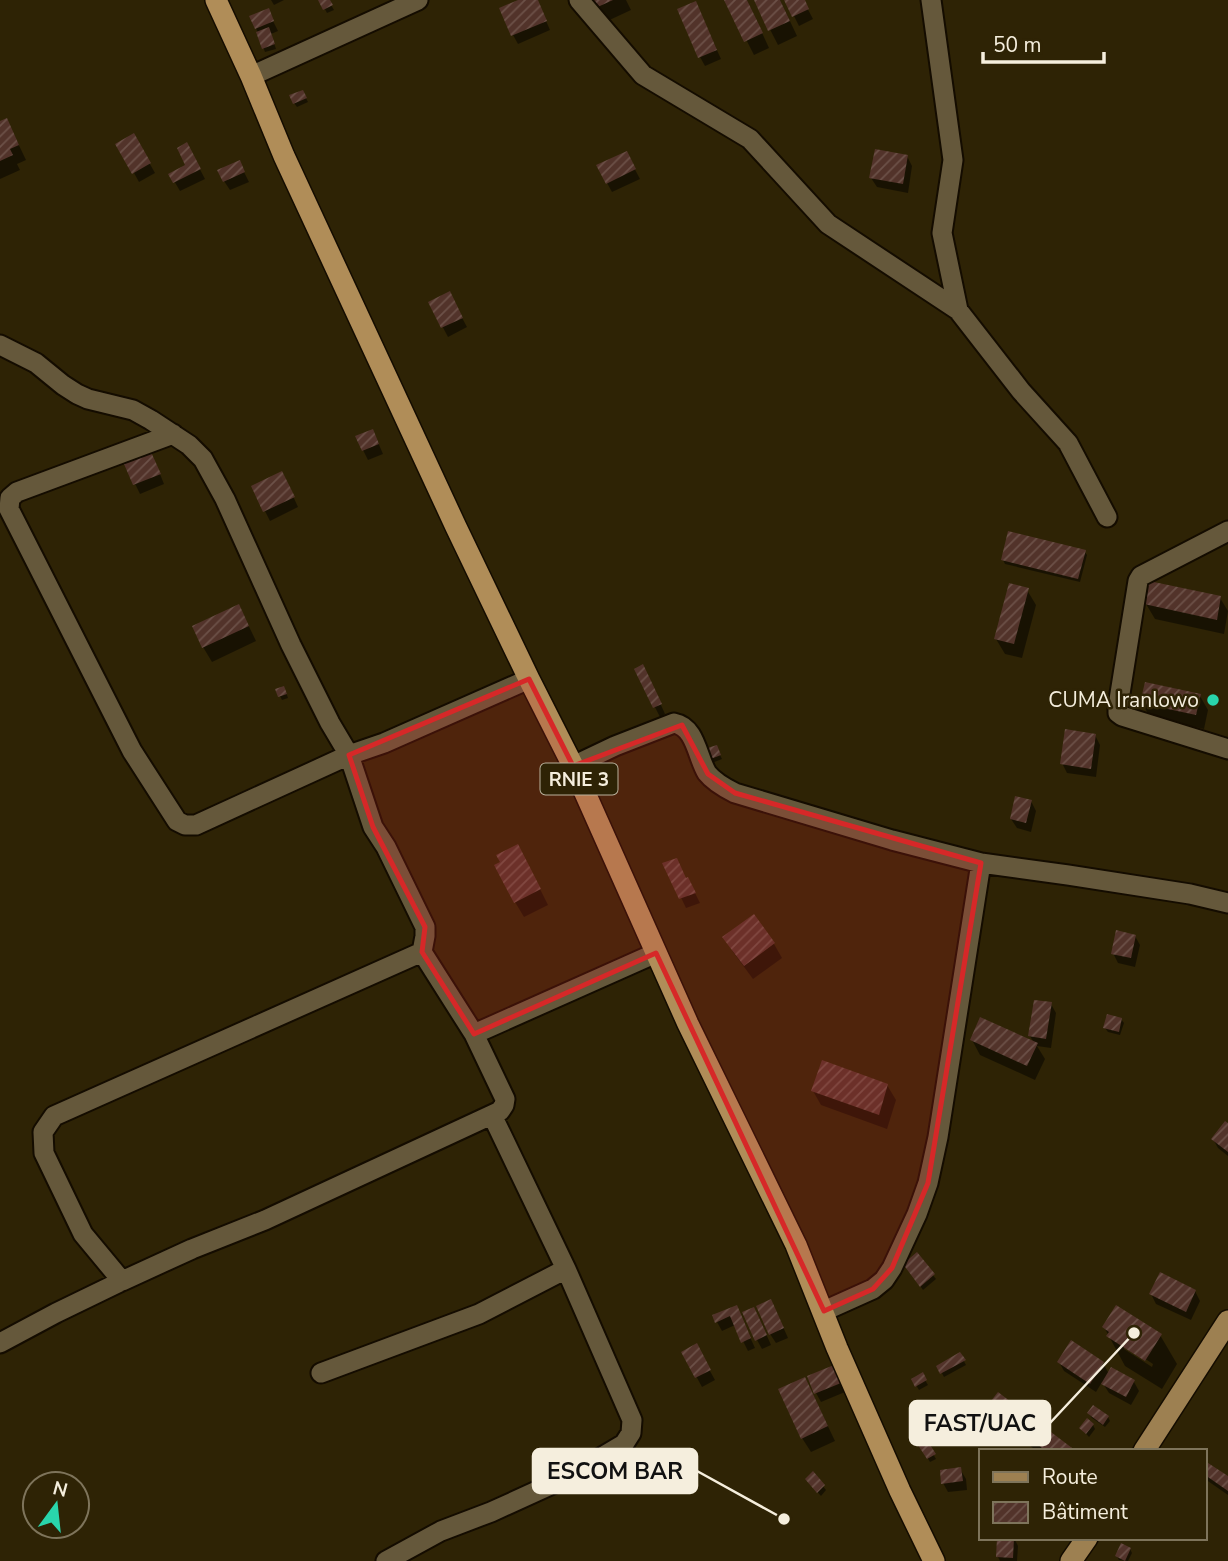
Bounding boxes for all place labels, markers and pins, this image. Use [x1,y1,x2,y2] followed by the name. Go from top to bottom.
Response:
[1048,686,1199,714] place label: CUMA Iranlowo
[1205,692,1221,708] marker: CUMA Iranlowo
[910,1401,1050,1445] callout: FAST/UAC
[533,1449,697,1493] callout: ESCOM BAR

